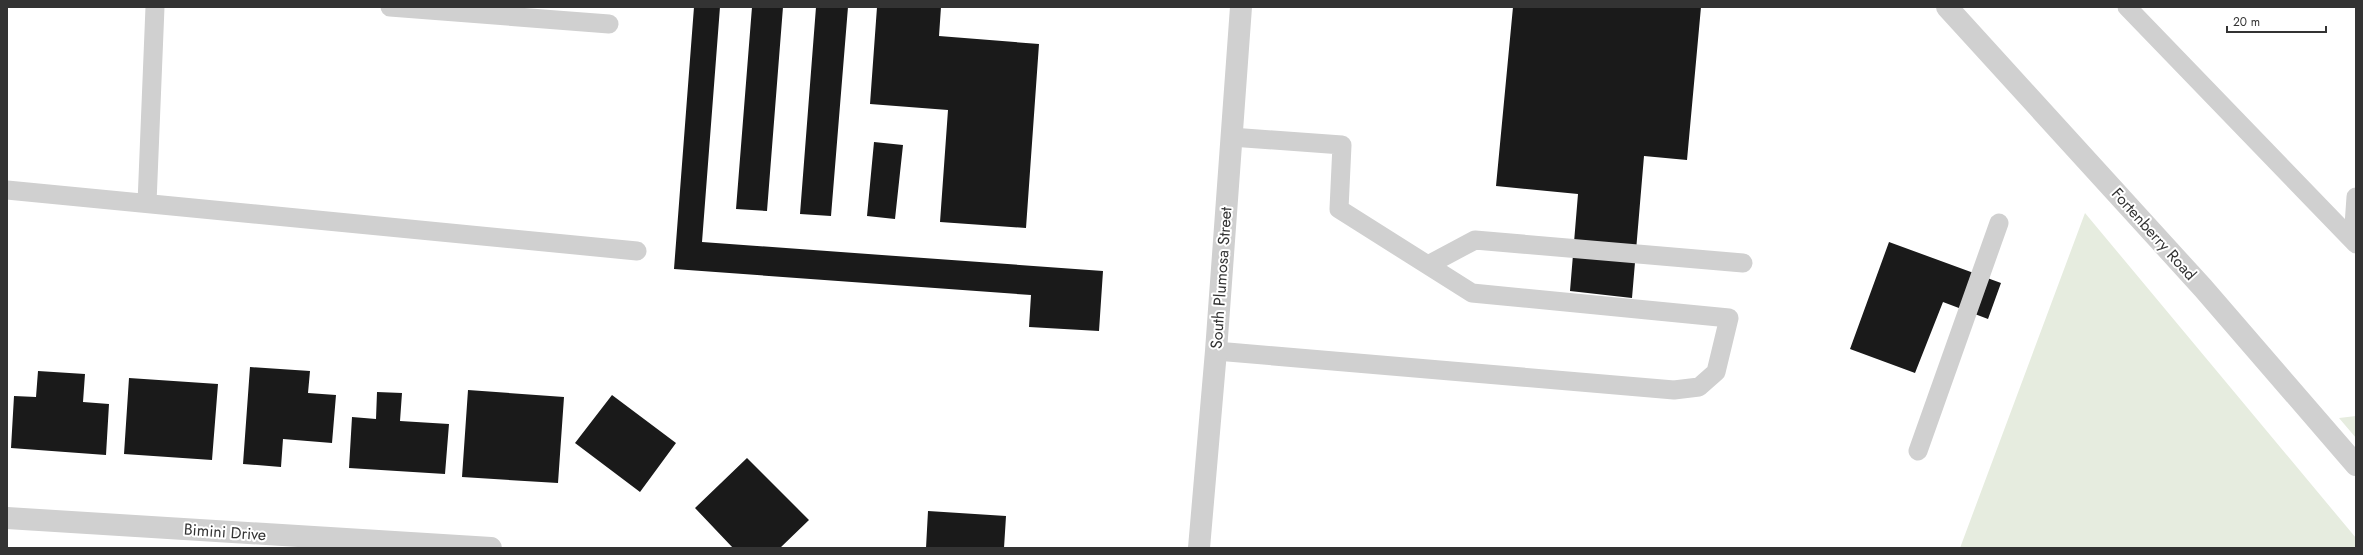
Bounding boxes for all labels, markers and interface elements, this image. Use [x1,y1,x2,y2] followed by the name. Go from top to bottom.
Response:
[2227,8,2326,34] scale bar
[2233,13,2260,31] text: 20 m
[2106,183,2202,285] street label: Fortenberry Road
[1205,206,1237,350] street label: South Plumosa Street
[183,518,267,546] street label: Bimini Drive

